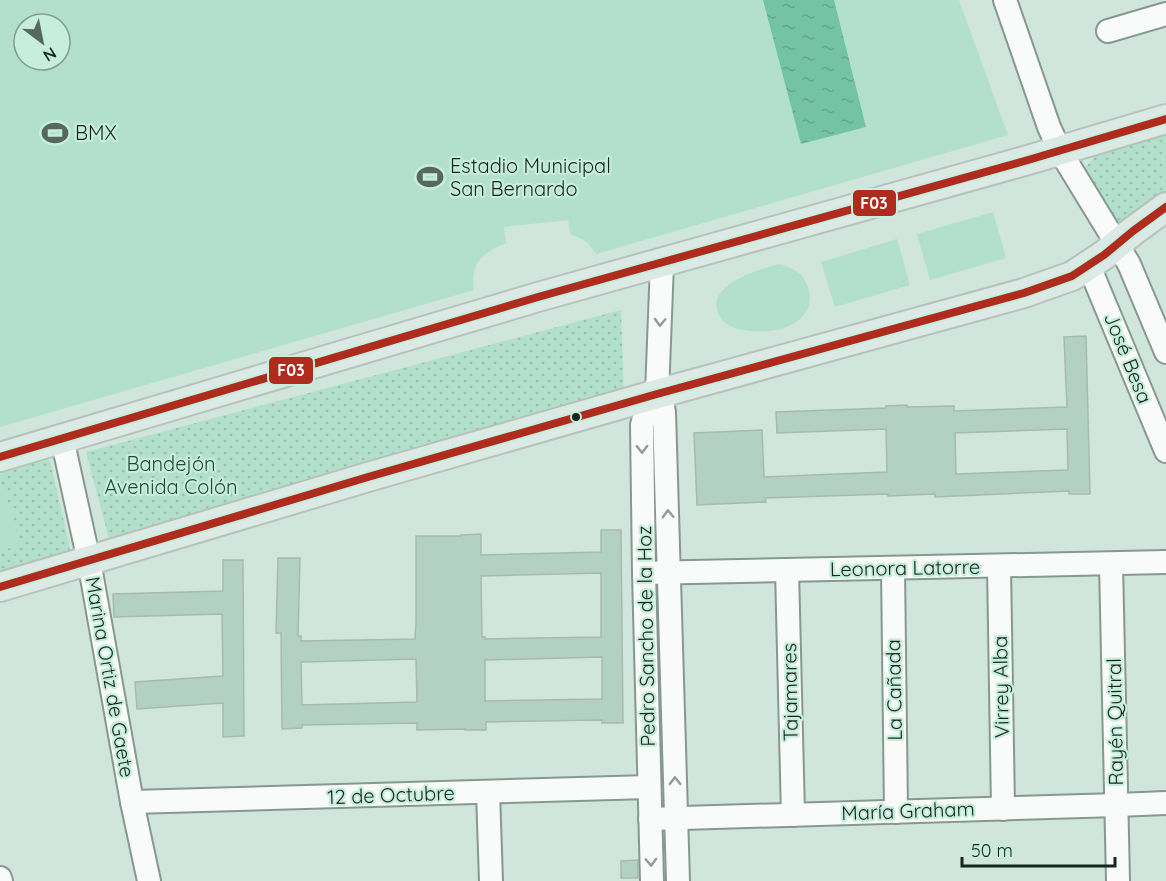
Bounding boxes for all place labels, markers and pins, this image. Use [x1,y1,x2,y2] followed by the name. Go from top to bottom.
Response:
[40,118,70,148] sports icon: BMX
[75,120,117,145] place label: BMX
[450,153,611,201] place label: Estadio Municipal San Bernardo
[415,162,445,192] sports icon: Estadio Municipal San Bernardo
[570,411,582,423] unlabelled marker

